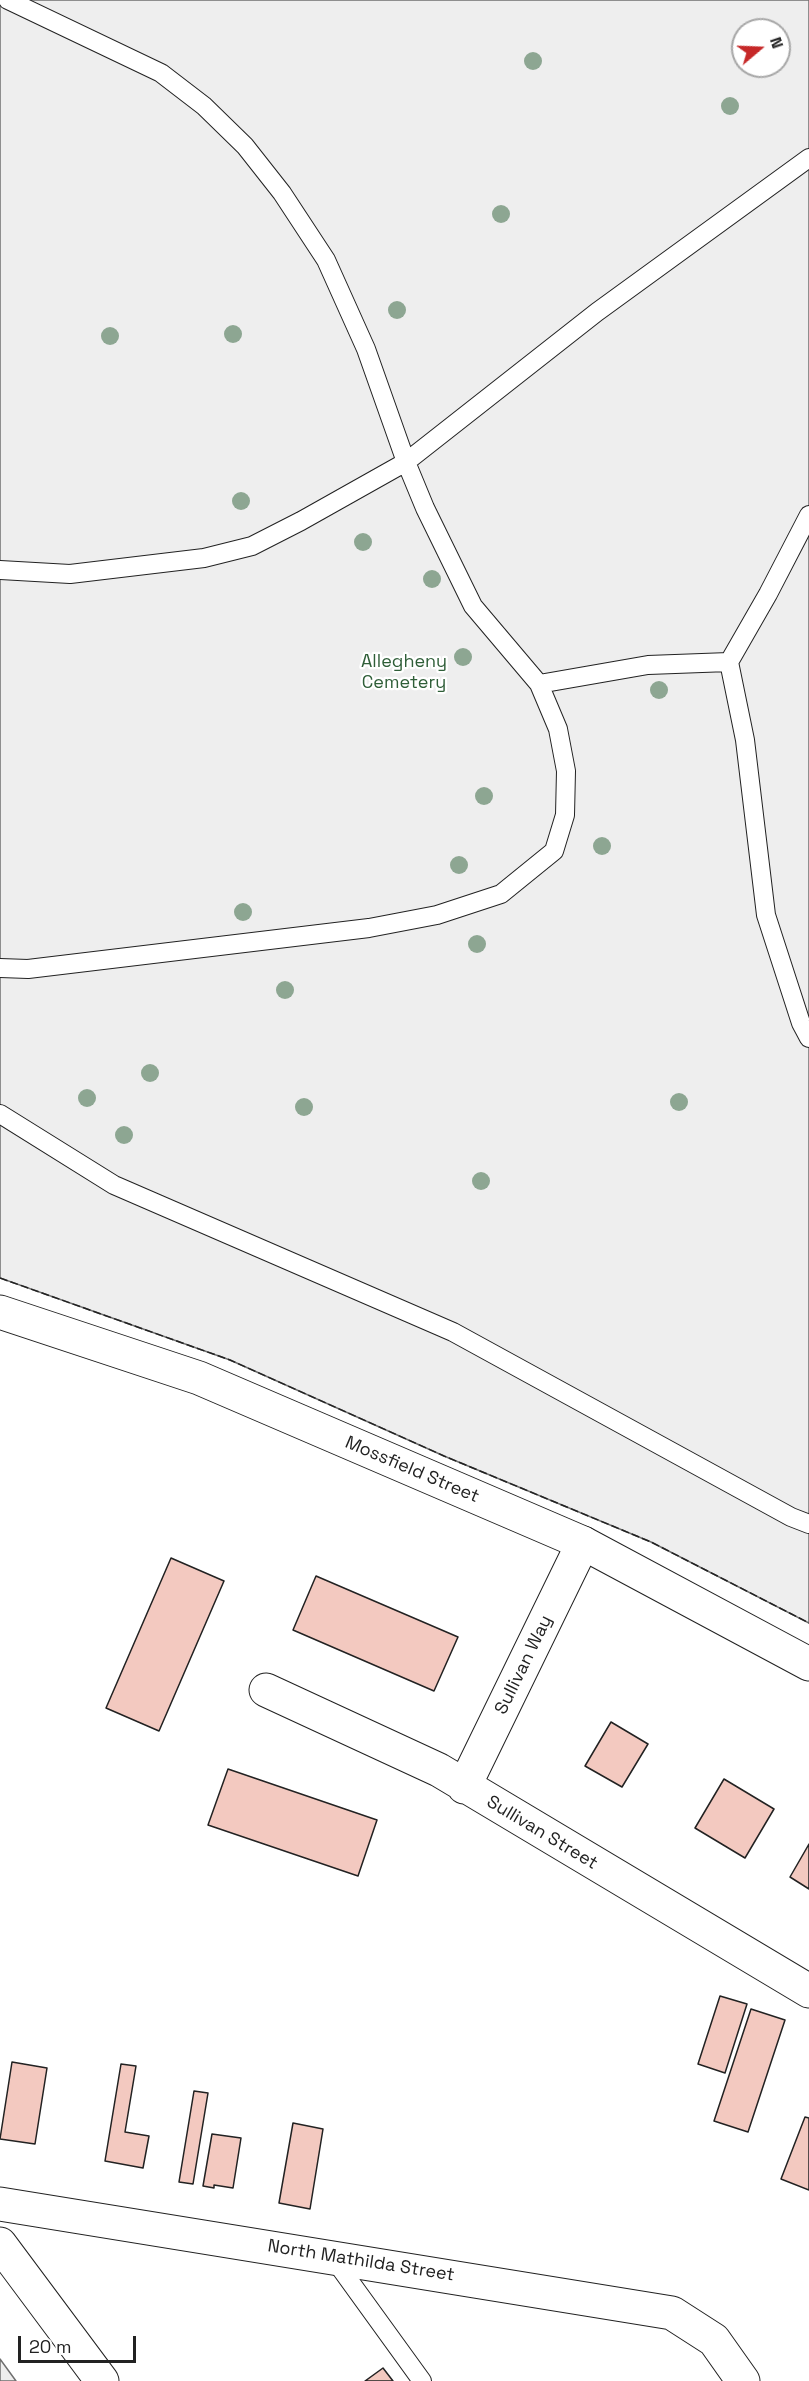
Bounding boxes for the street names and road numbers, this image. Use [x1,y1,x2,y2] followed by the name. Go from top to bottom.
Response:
[342,1432,482,1508] street label: Mossfield Street
[491,1612,557,1718] street label: Sullivan Way
[483,1791,601,1875] street label: Sullivan Street
[266,2236,456,2286] street label: North Mathilda Street

